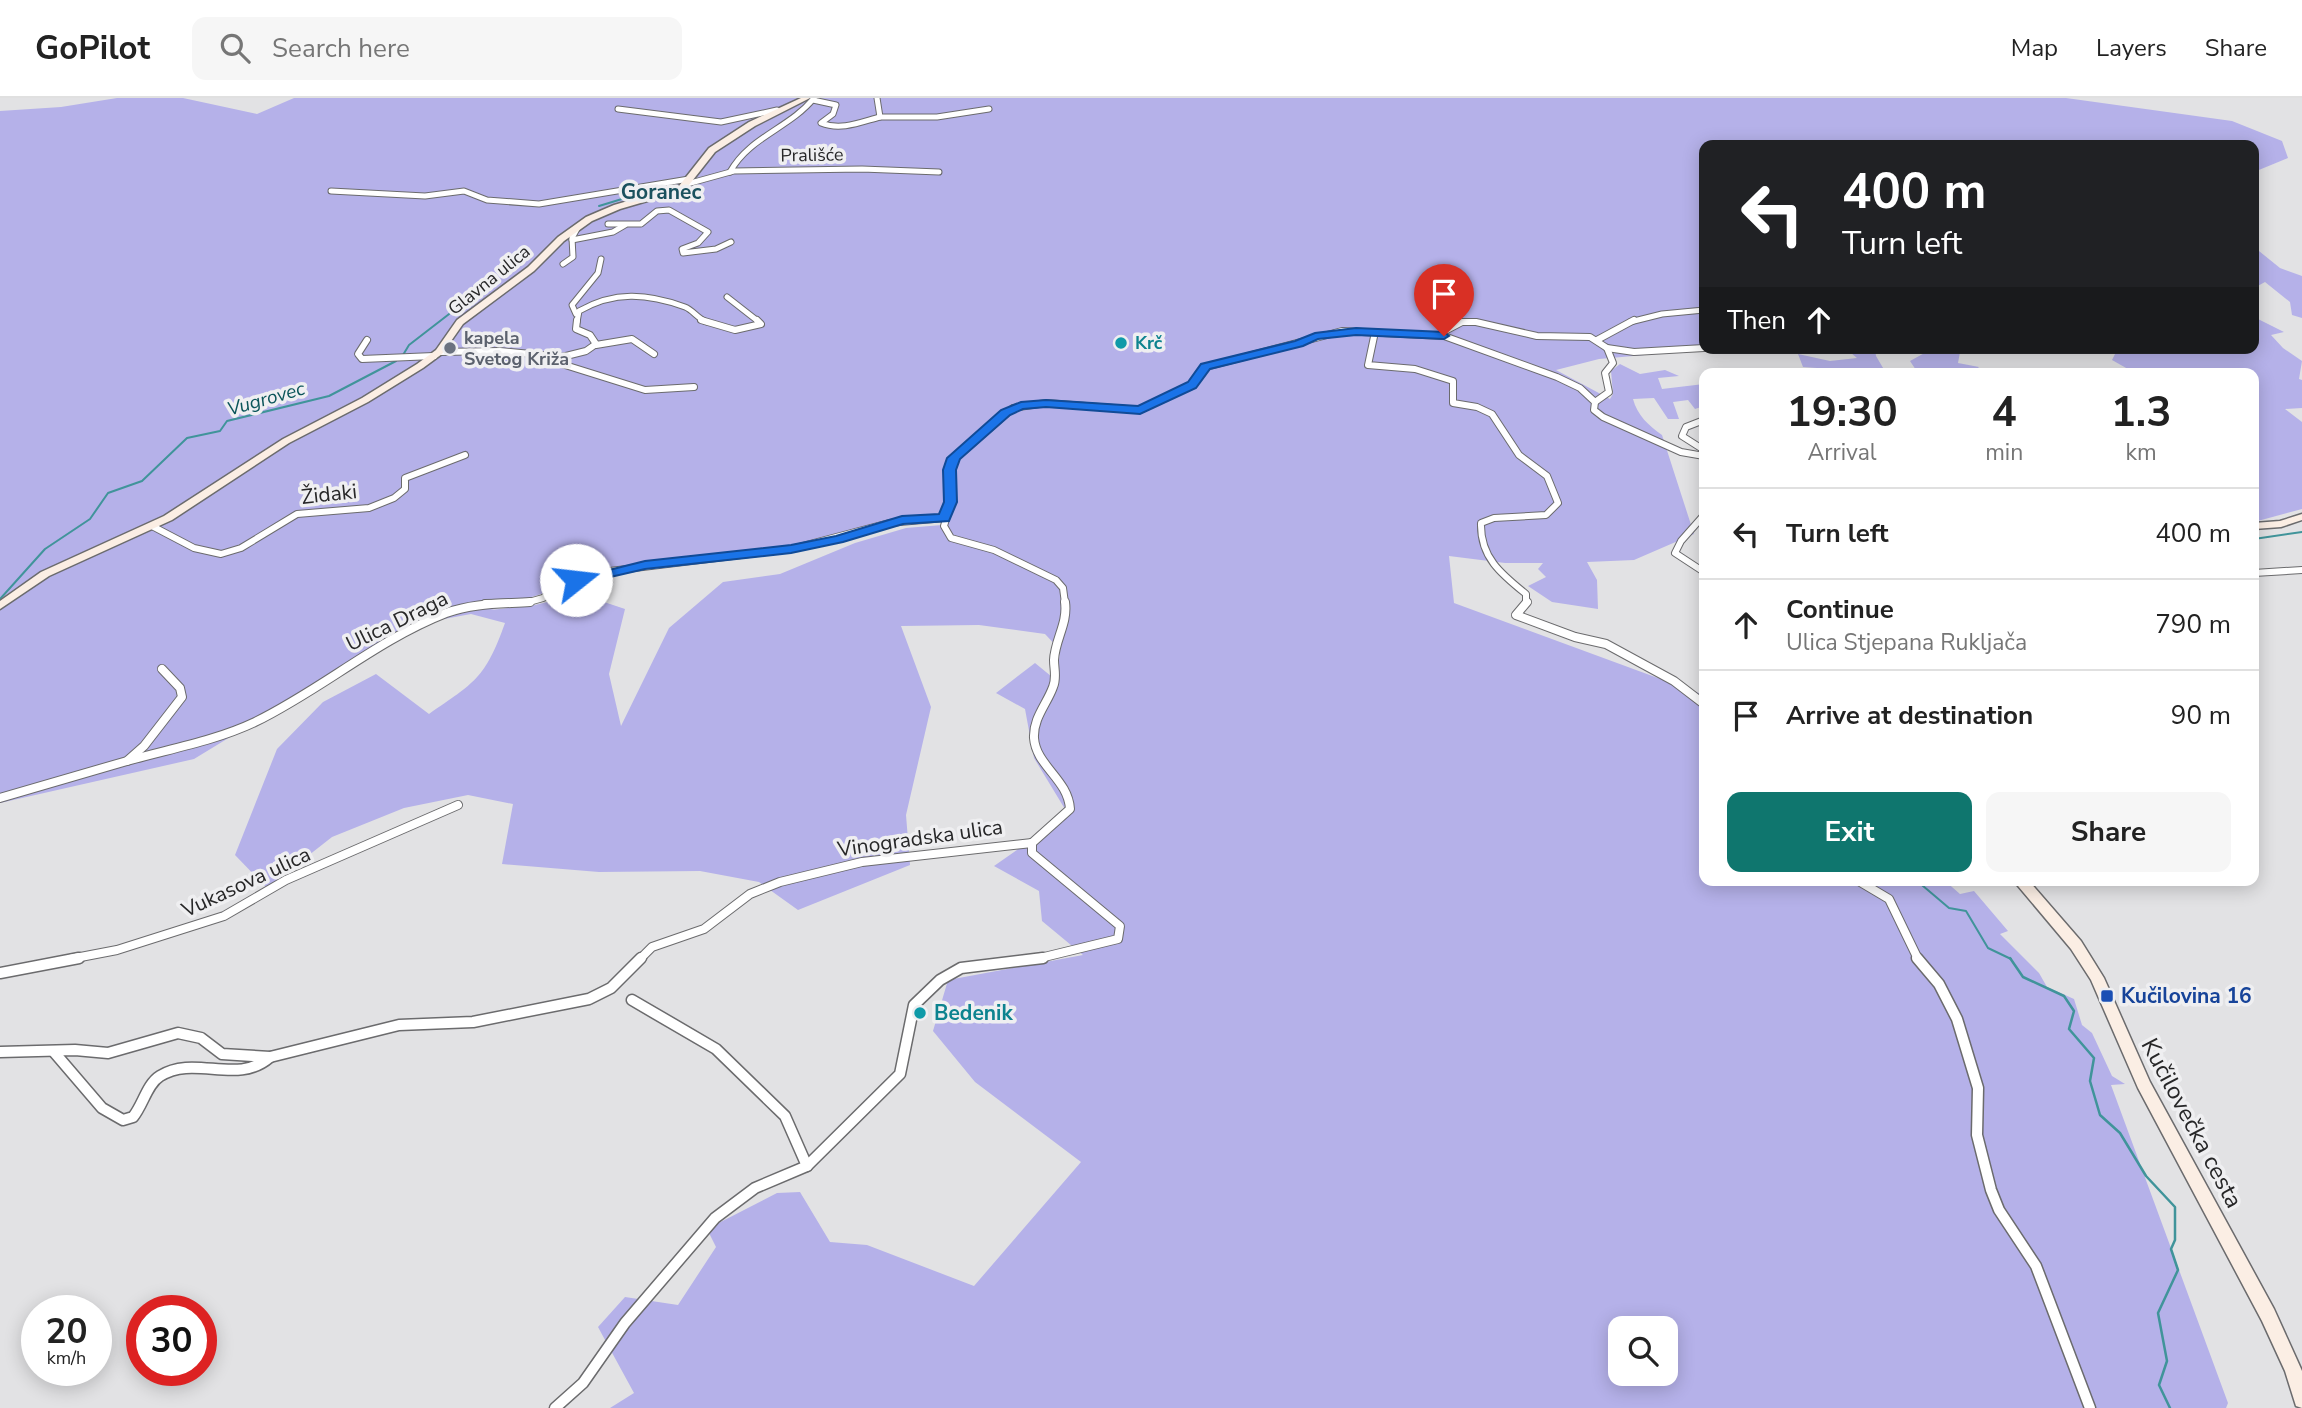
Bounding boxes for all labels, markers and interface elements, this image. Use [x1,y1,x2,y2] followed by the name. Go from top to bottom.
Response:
[192,17,682,80] search box
[35,26,150,71] text: GoPilot
[216,29,254,67] icon: search
[272,31,410,66] text: Search here
[2011,32,2058,64] text: Map
[2096,32,2167,64] text: Layers
[2205,32,2267,64] text: Share
[780,142,844,168] street label: Prališće
[1842,158,1986,225] text: 400 m
[1727,168,1818,259] icon: left
[621,178,701,206] district label: Goranec
[1842,222,1962,265] text: Turn left
[443,240,535,320] street label: Glavna ulica
[1414,264,1474,336] pin
[1425,275,1463,313] icon: arrive
[1800,301,1838,339] icon: ahead
[1727,303,1786,338] text: Then
[464,326,569,371] place label: kapela Svetog Križa
[1135,331,1163,355] place label: Krč
[1113,335,1129,351] marker: Krč
[442,340,458,356] marker: kapela Svetog Križa
[224,375,308,422] water label: Vugrovec
[1786,384,1898,441] text: 19:30
[1992,384,2017,441] text: 4
[2111,384,2172,441] text: 1.3
[1807,437,1877,468] text: Arrival
[1985,437,2023,468] text: min
[2125,437,2157,468] text: km
[300,477,358,511] street label: Židaki
[1727,515,1765,553] icon: left
[1786,516,1889,551] text: Turn left
[2155,516,2231,551] text: 400 m
[539,543,613,617] position arrow
[341,584,453,658] street label: Ulica Draga
[1786,592,1894,627] text: Continue
[1727,606,1765,644] icon: ahead
[2155,607,2231,642] text: 790 m
[1786,627,2027,658] text: Ulica Stjepana Rukljača
[1727,697,1765,735] icon: arrive
[1786,698,2033,733] text: Arrive at destination
[2171,698,2231,733] text: 90 m
[1727,792,1972,872] button: Exit
[1986,792,2231,872] button: Share
[835,813,1004,864] street label: Vinogradska ulica
[176,840,315,925] street label: Vukasova ulica
[2121,982,2252,1010] place label: Kučilovina 16
[2099,988,2115,1004] marker: Kučilovina 16
[934,999,1013,1027] place label: Bedenik
[912,1005,928,1021] marker: Bedenik
[2134,1032,2250,1214] street label: Kučilovečka cesta
[126,1295,217,1386] speed limit sign: 30
[45,1308,88,1355] text: 20
[1608,1316,1678,1386] map controls
[1608,1316,1678,1386] button: search
[47,1346,86,1370] text: km/h

